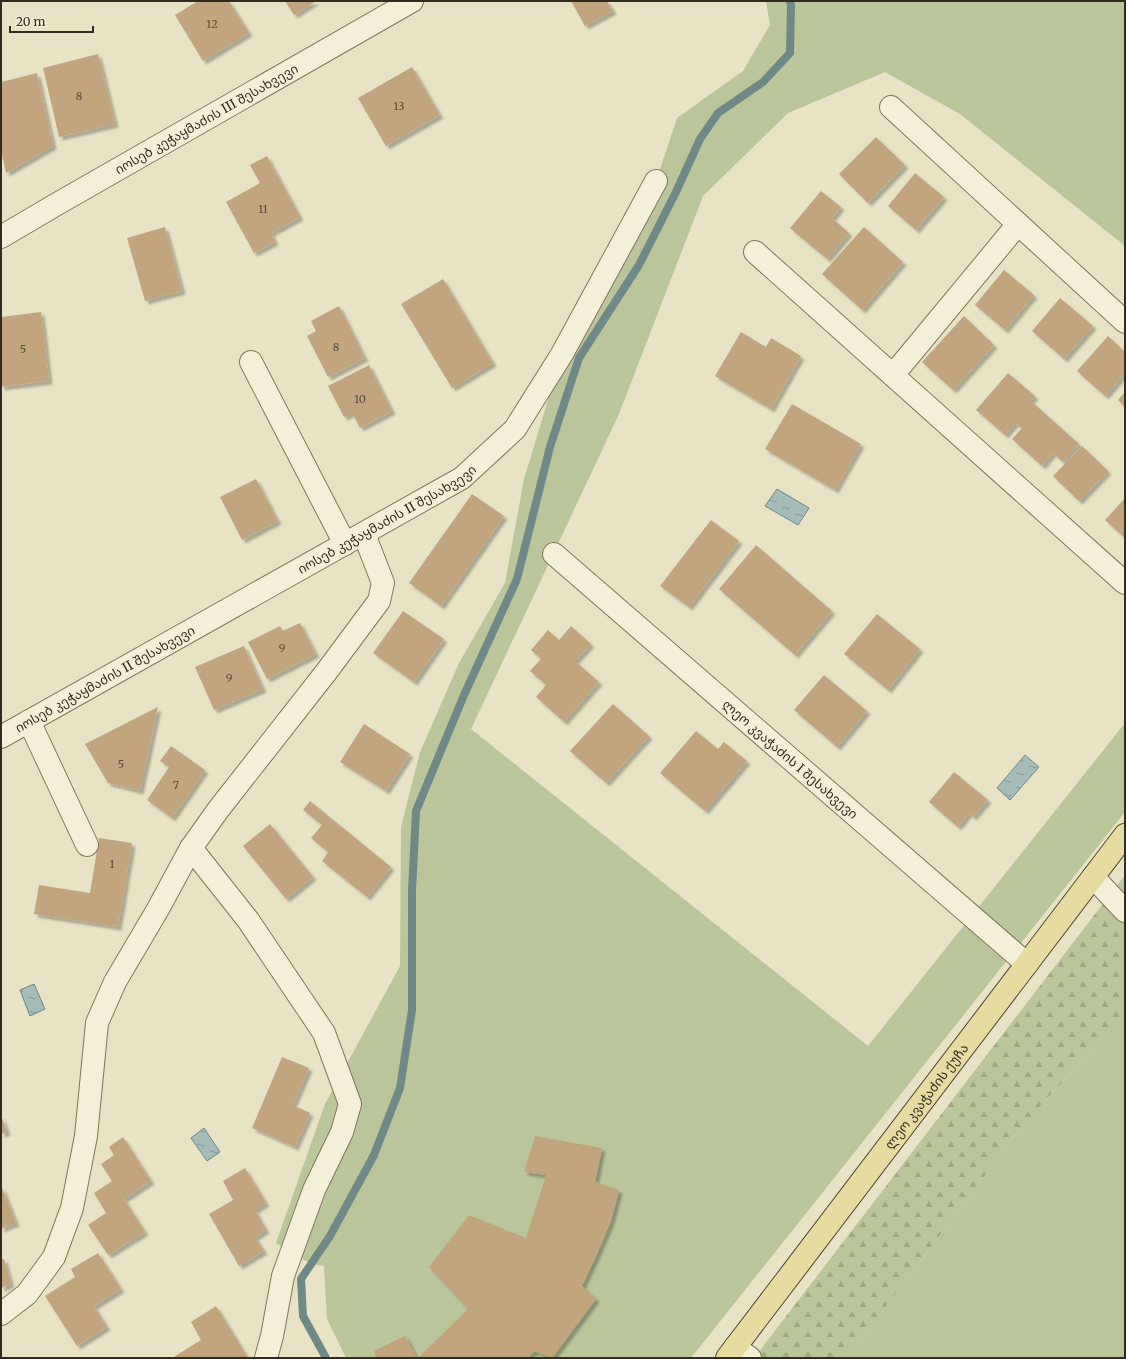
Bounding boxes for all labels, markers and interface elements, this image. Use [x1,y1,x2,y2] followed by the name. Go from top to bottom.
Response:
[10,8,93,34] scale bar
[16,14,45,29] text: 20 m
[206,17,218,31] house number: 12
[112,60,301,178] street label: იოსებ კეჭაყმაძის III შესახვევი
[76,89,83,103] house number: 8
[394,99,404,113] house number: 13
[258,202,268,216] house number: 11
[333,340,340,354] house number: 8
[20,342,26,356] house number: 5
[354,392,366,406] house number: 10
[294,461,480,577] street label: იოსებ კეჭაყმაძის II შესახვევი
[12,621,198,736] street label: იოსებ კეჭაყმაძის II შესახვევი
[279,641,286,655] house number: 9
[226,671,233,685] house number: 9
[719,696,862,822] street label: ლეო კვაჭაძის I შესახვევი
[118,757,124,771] house number: 5
[173,778,179,792] house number: 7
[110,857,115,871] house number: 1
[881,1040,972,1152] street label: ლეო კვაჭაძის ქუჩა

